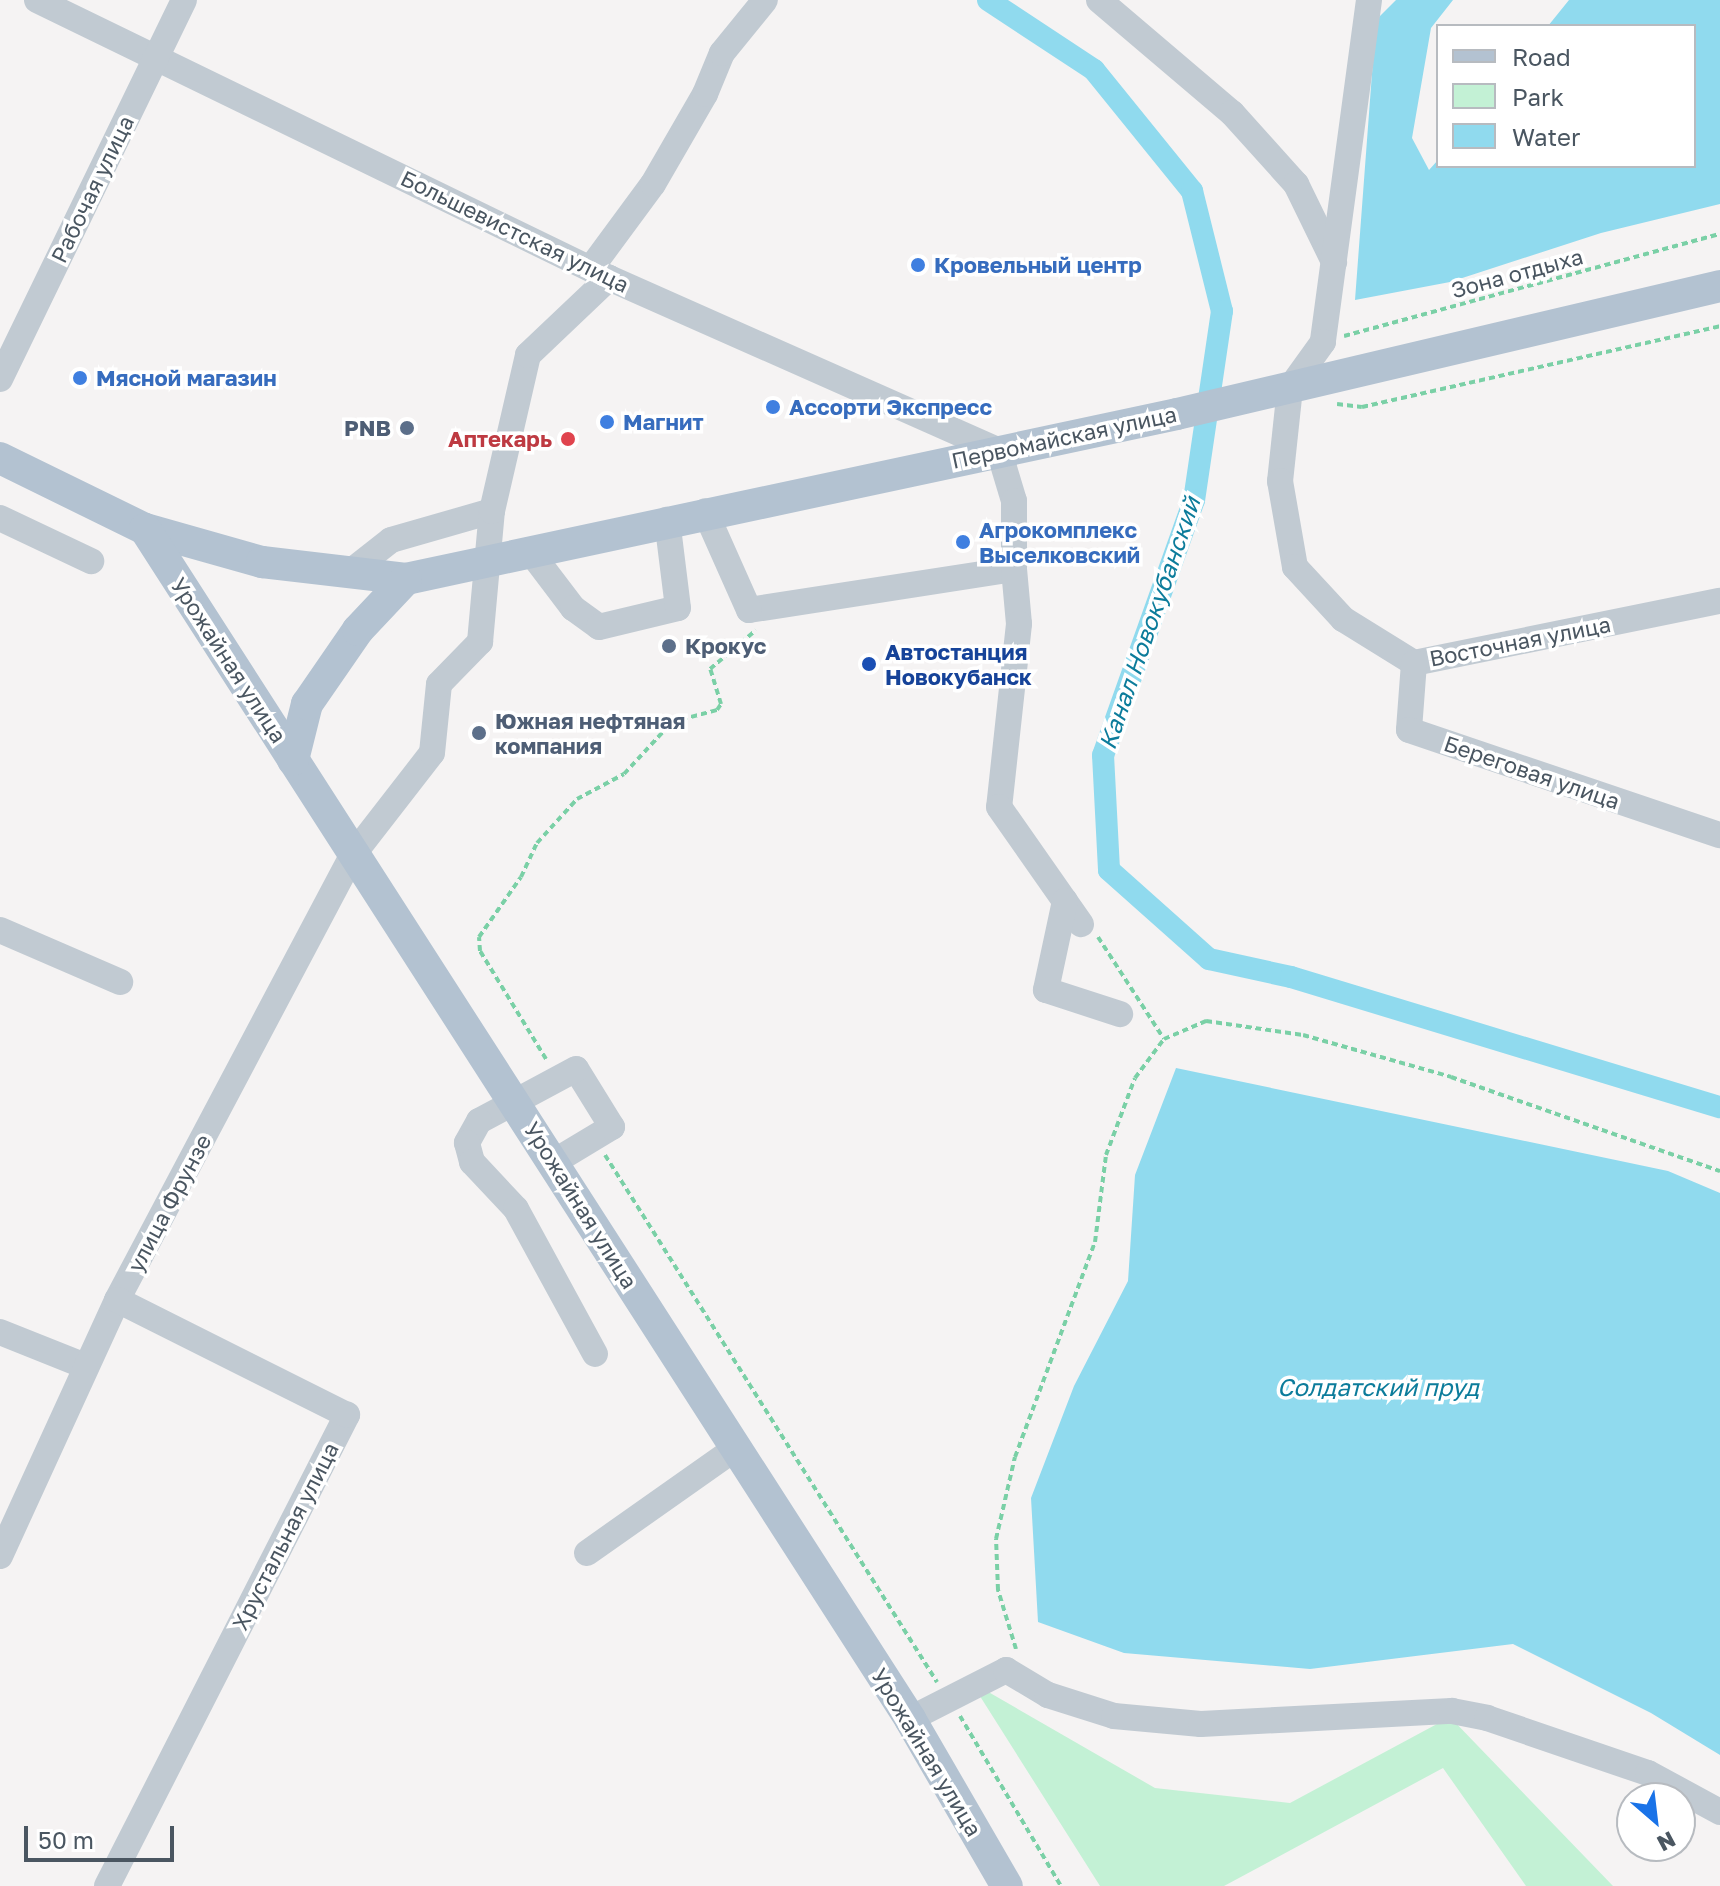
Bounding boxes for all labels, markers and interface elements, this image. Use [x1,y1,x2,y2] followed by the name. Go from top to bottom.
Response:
[1436,24,1696,168] legend
[1512,42,1571,71] text: Road
[1512,82,1564,111] text: Park
[45,111,139,267] street label: Рабочая улица
[1512,122,1580,151] text: Water
[397,164,633,298] street label: Большевистская улица
[1448,243,1586,303] street label: Зона отдыха
[934,252,1142,278] place label: Кровельный центр
[909,256,927,274] marker: Кровельный центр
[96,365,277,391] place label: Мясной магазин
[71,369,89,387] marker: Мясной магазин
[789,394,992,420] place label: Ассорти Экспресс
[764,398,782,416] marker: Ассорти Экспресс
[949,400,1179,474] street label: Первомайская улица
[623,409,704,435] place label: Магнит
[598,413,616,431] marker: Магнит
[344,415,391,441] place label: PNB
[398,419,416,437] marker: PNB
[448,426,552,452] place label: Аптекарь
[559,430,577,448] marker: Аптекарь
[1092,493,1206,753] water label: Канал Новокубанский
[979,516,1140,568] place label: Агрокомплекс Выселковский
[954,533,972,551] marker: Агрокомплекс Выселковский
[166,572,292,748] street label: Урожайная улица
[1427,610,1613,672] street label: Восточная улица
[685,633,766,659] place label: Крокус
[660,637,678,655] marker: Крокус
[885,638,1032,690] place label: Автостанция Новокубанск
[860,655,878,673] marker: Автостанция Новокубанск
[495,707,685,758] place label: Южная нефтяная компания
[470,724,488,742] marker: Южная нефтяная компания
[1441,730,1623,814] street label: Береговая улица
[519,1117,643,1293] street label: Урожайная улица
[122,1130,216,1276] street label: улица Фрунзе
[1277,1373,1479,1401] water label: Солдатский пруд
[226,1438,344,1634] street label: Хрустальная улица
[866,1663,988,1841] street label: Урожайная улица
[1616,1782,1696,1862] north arrow
[28,1810,178,1860] scale bar
[38,1825,94,1854] text: 50 m
[1653,1826,1680,1858] text: N

